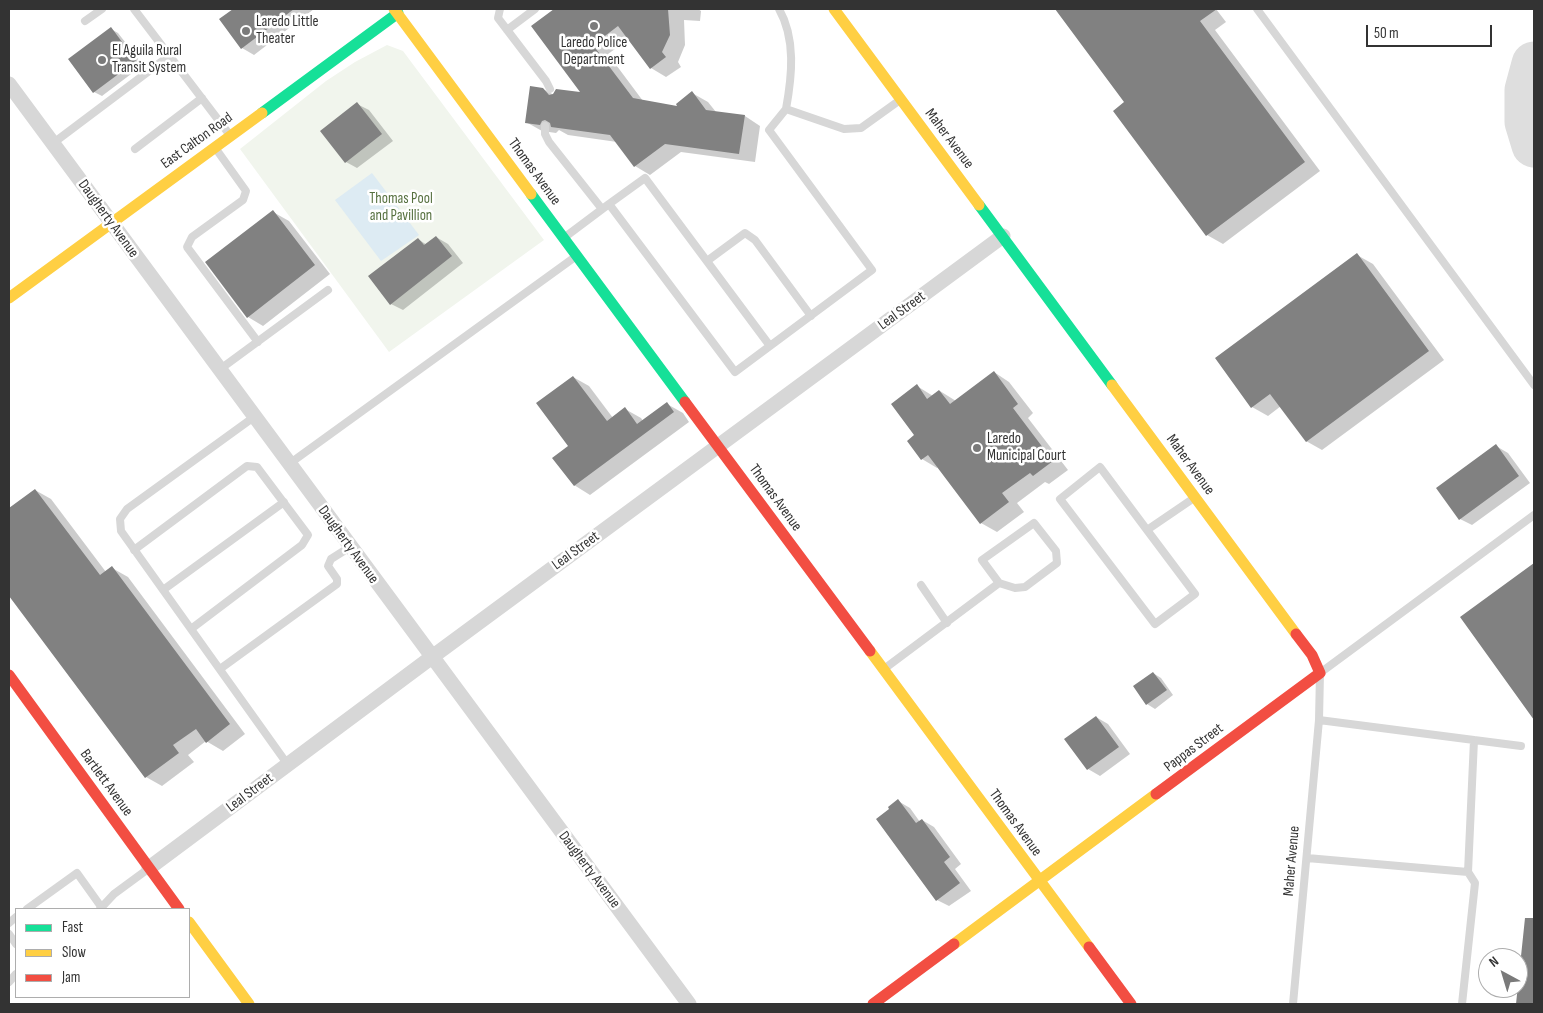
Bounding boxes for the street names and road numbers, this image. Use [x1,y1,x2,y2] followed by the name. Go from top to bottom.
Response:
[921,105,977,173] street label: Maher Avenue
[158,109,236,173] street label: East Calton Road
[504,135,564,209] street label: Thomas Avenue
[74,177,142,261] street label: Daugherty Avenue
[875,288,929,334] street label: Leal Street
[1162,431,1218,499] street label: Maher Avenue
[745,461,805,535] street label: Thomas Avenue
[314,503,382,587] street label: Daugherty Avenue
[549,528,603,574] street label: Leal Street
[1161,720,1227,776] street label: Pappas Street
[76,746,136,820] street label: Bartlett Avenue
[223,770,277,816] street label: Leal Street
[985,786,1045,860] street label: Thomas Avenue
[1280,825,1304,897] street label: Maher Avenue
[554,828,624,912] street label: Daugherty Avenue

